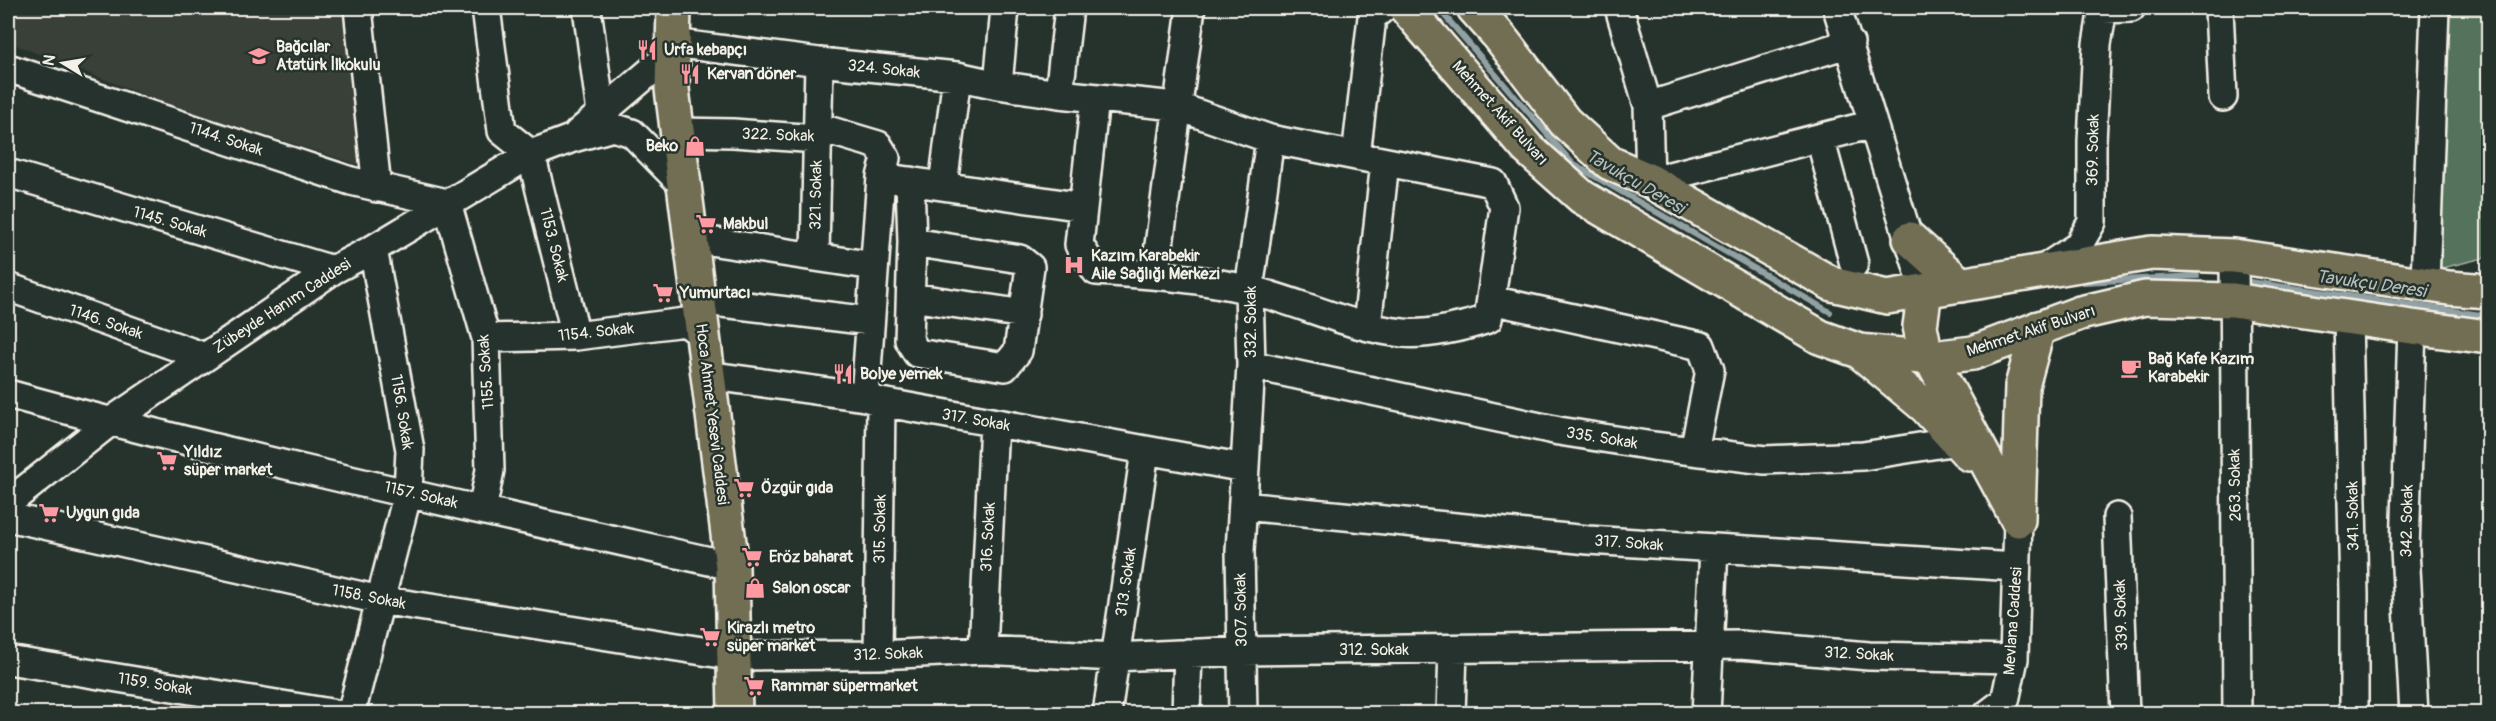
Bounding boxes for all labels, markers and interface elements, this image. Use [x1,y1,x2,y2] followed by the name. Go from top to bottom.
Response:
[33,33,93,93] north arrow
[276,37,381,75] place label: Bağcılar Atatürk İlkokulu
[635,38,659,62] restaurant icon: Urfa kebapçı
[664,40,747,60] place label: Urfa kebapçı
[247,44,271,68] school or university icon: Bağcılar Atatürk İlkokulu
[38,53,60,68] text: N
[847,55,922,83] street label: 324. Sokak
[1448,56,1552,170] street label: Mehmet Akif Bulvarı
[678,62,702,86] restaurant icon: Kervan döner
[707,64,796,84] place label: Kervan döner
[2082,113,2104,186] street label: 369. Sokak
[186,118,266,160] street label: 1144. Sokak
[741,124,815,146] street label: 322. Sokak
[683,134,707,158] shop icon: Beko
[646,136,678,156] place label: Beko
[1581,144,1691,221] water label: Tavukçu Deresi
[805,160,827,230] street label: 321. Sokak
[131,202,210,242] street label: 1145. Sokak
[535,206,573,285] street label: 1153. Sokak
[694,212,718,236] supermarket icon: Makbul
[723,214,769,234] place label: Makbul
[1091,246,1220,284] place label: Kazım Karabekir Aile Sağlığı Merkezi
[1062,253,1086,277] hospital icon: Kazım Karabekir Aile Sağlığı Merkezi
[209,254,355,358] street label: Zübeyde Hanım Caddesi
[2315,265,2430,303] water label: Tavukçu Deresi
[651,281,675,305] supermarket icon: Yumurtacı
[679,283,751,303] place label: Yumurtacı
[1241,285,1261,358] street label: 332. Sokak
[66,300,146,344] street label: 1146. Sokak
[1964,301,2098,361] street label: Mehmet Akif Bulvarı
[557,318,635,346] street label: 1154. Sokak
[691,322,733,506] street label: Hoca Ahmet Yesevi Caddesi
[473,333,499,410] street label: 1155. Sokak
[2148,349,2254,387] place label: Bağ Kafe Kazım Karabekir
[2119,356,2143,380] cafe icon: Bağ Kafe Kazım Karabekir
[831,362,855,386] restaurant icon: Bolye yemek
[860,364,943,384] place label: Bolye yemek
[386,373,418,452] street label: 1156. Sokak
[940,404,1012,436] street label: 317. Sokak
[1565,422,1640,454] street label: 335. Sokak
[183,442,273,480] place label: Yıldız süper market
[2224,448,2246,522] street label: 263. Sokak
[155,449,179,473] supermarket icon: Yıldız süper market
[732,476,756,500] supermarket icon: Özgür gıda
[382,477,460,513] street label: 1157. Sokak
[761,478,834,498] place label: Özgür gıda
[2342,480,2364,551] street label: 341. Sokak
[2396,484,2418,558] street label: 342. Sokak
[869,494,891,564] street label: 315. Sokak
[37,501,61,525] supermarket icon: Uygun gıda
[976,501,1000,573] street label: 316. Sokak
[66,503,140,523] place label: Uygun gıda
[1594,531,1665,555] street label: 317. Sokak
[740,545,764,569] supermarket icon: Eröz baharat
[1111,546,1141,618] street label: 313. Sokak
[769,547,854,567] place label: Eröz baharat
[1999,566,2027,676] street label: Mevlana Caddesi
[1230,573,1252,647] street label: 307. Sokak
[743,576,767,600] shop icon: Salon oscar
[772,578,851,598] place label: Salon oscar
[2110,578,2132,651] street label: 339. Sokak
[330,580,408,614] street label: 1158. Sokak
[727,618,816,656] place label: Kirazlı metro süper market
[698,625,722,649] supermarket icon: Kirazlı metro süper market
[1339,640,1409,660] street label: 312. Sokak
[1824,642,1895,666] street label: 312. Sokak
[853,643,924,665] street label: 312. Sokak
[116,668,194,700] street label: 1159. Sokak
[742,674,766,698] supermarket icon: Rammar süpermarket
[771,676,918,696] place label: Rammar süpermarket

